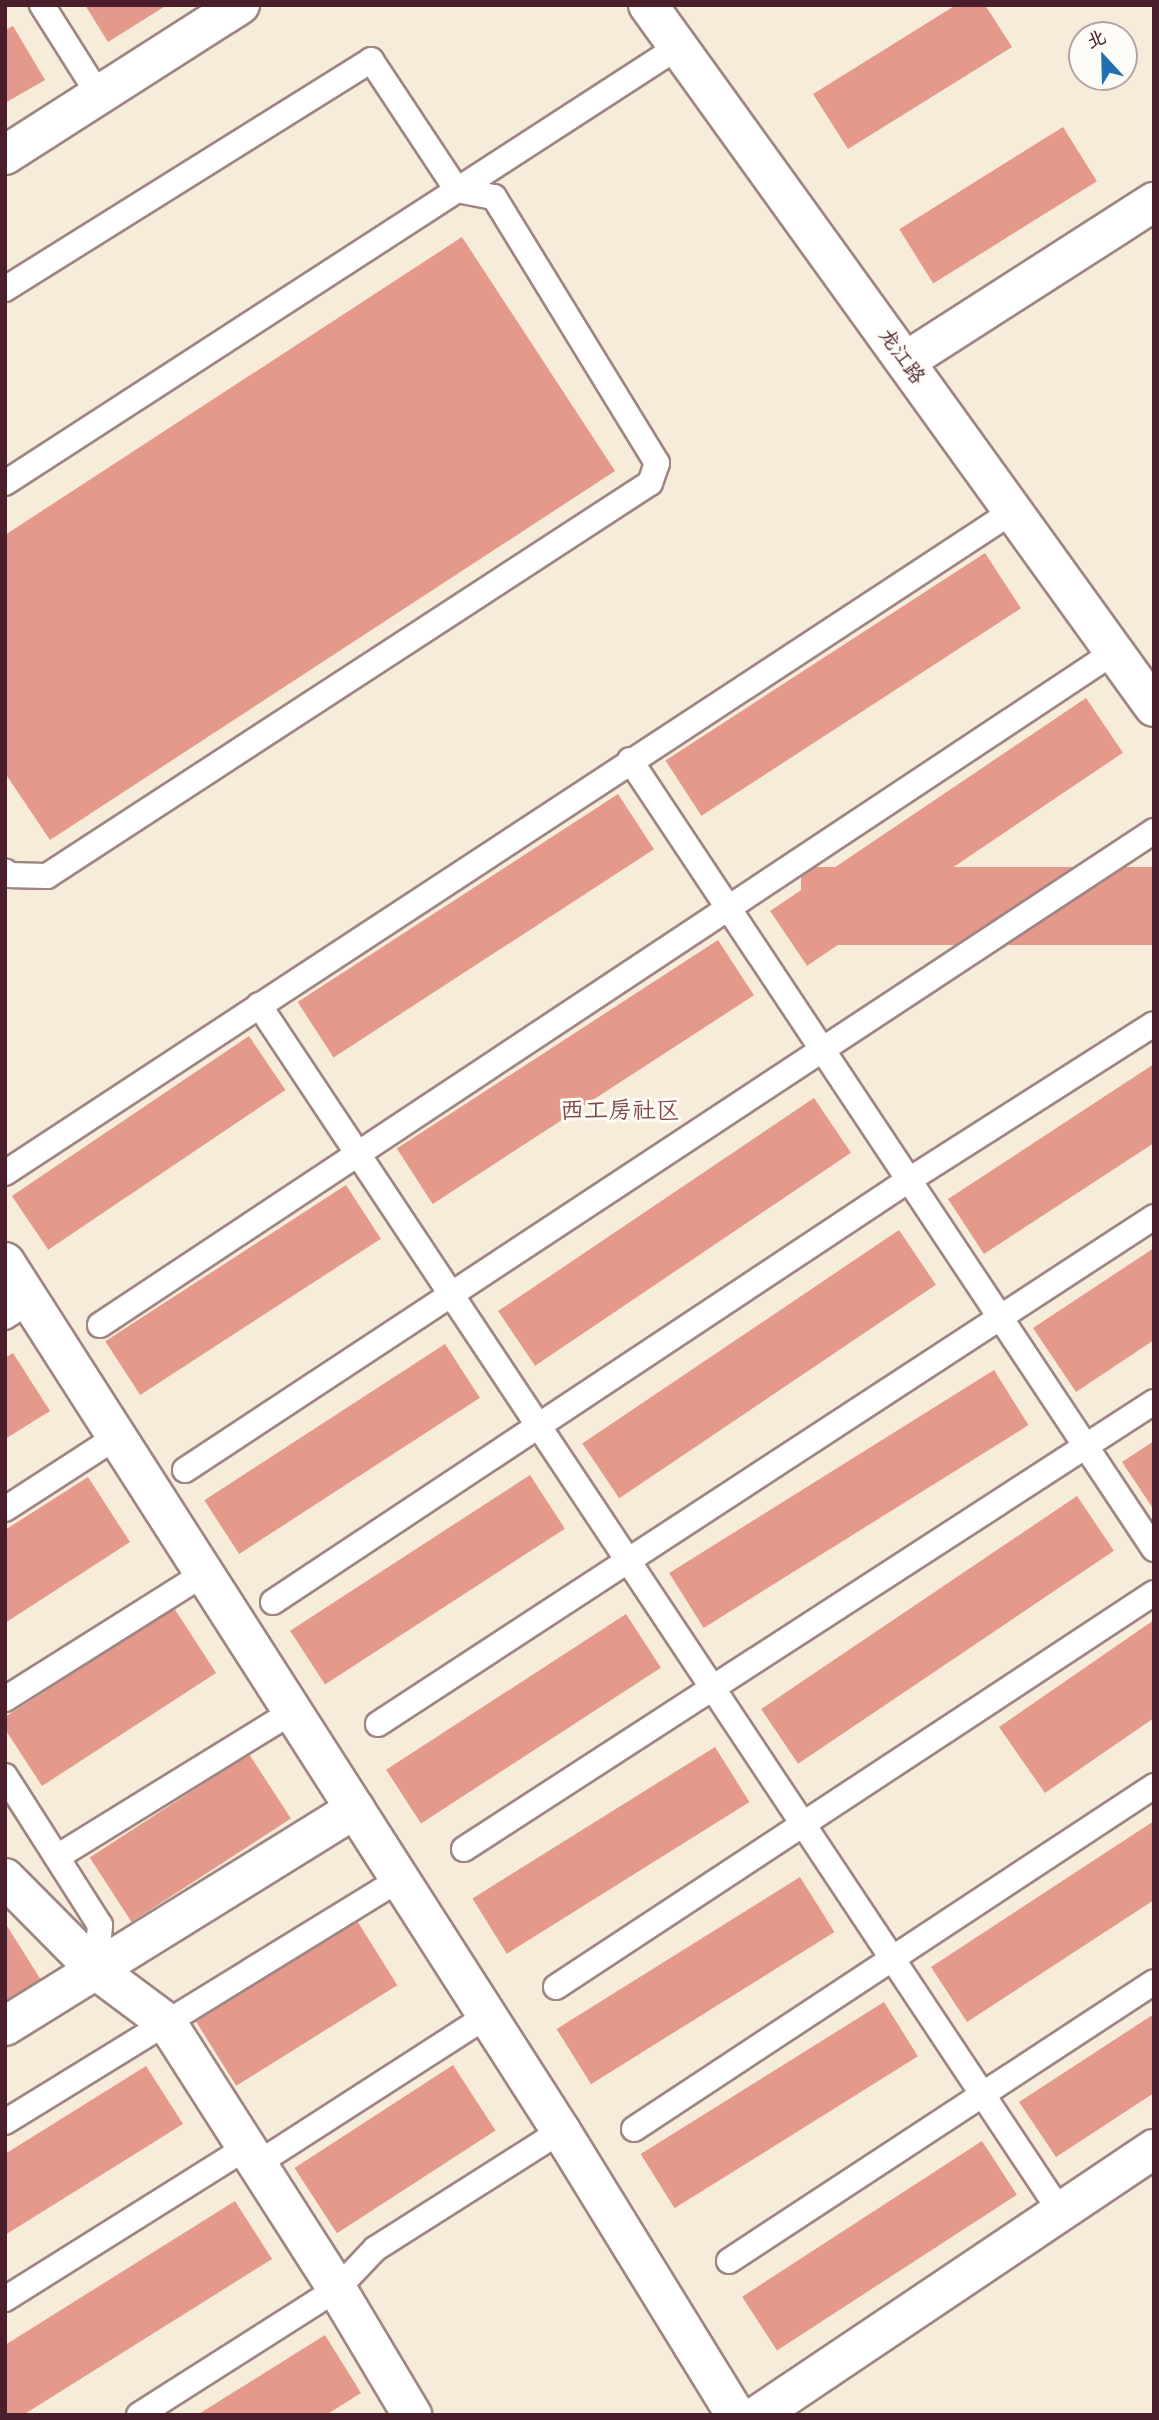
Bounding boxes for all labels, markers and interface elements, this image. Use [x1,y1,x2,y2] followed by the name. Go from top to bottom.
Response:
[1068,21,1138,91] north arrow
[1083,24,1109,53] text: 北
[873,323,931,389] street label: 龙江路
[560,1096,680,1124] district label: 西工房社区

